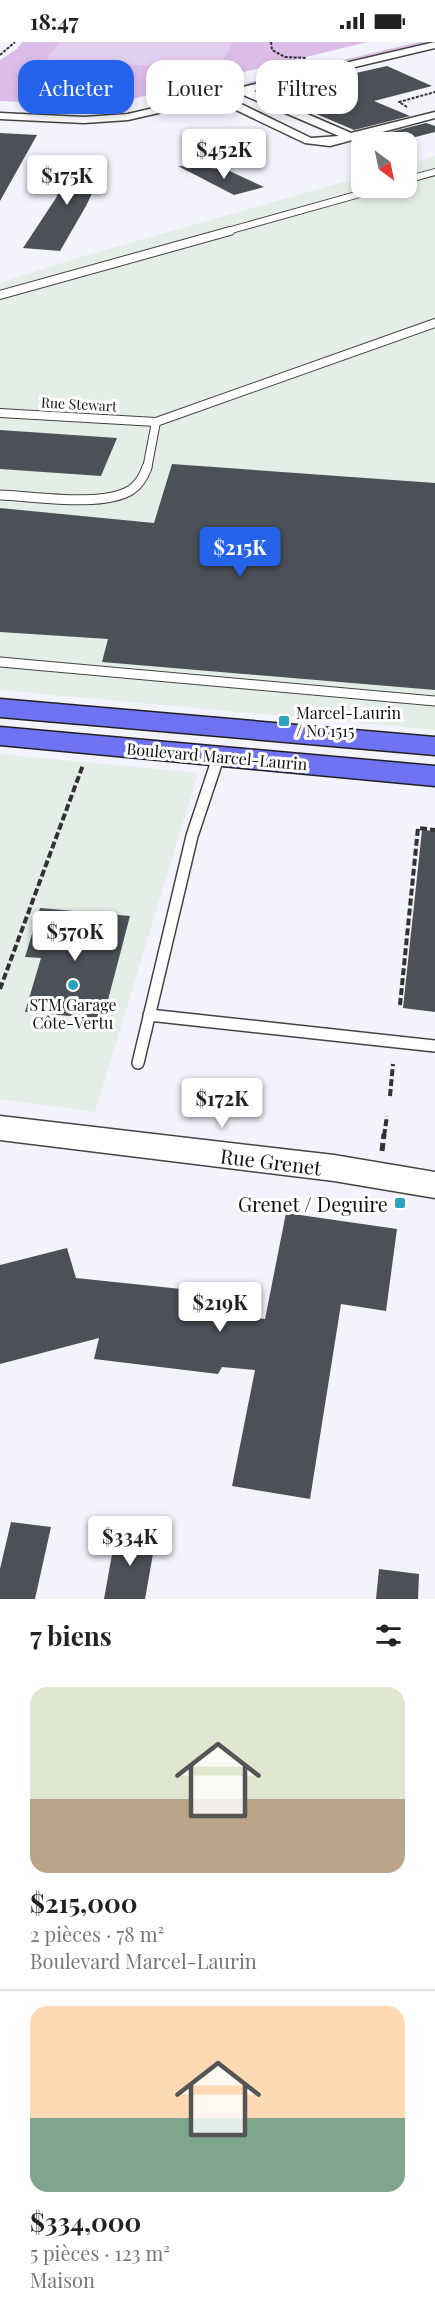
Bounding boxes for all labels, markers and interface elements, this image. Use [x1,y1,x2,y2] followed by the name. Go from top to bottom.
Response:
[30,6,79,36] text: 18:47
[18,60,134,114] chip: Acheter
[146,60,244,114] chip: Louer
[256,60,358,114] chip: Filtres
[182,129,266,180] pin: $452K
[351,132,417,198] north arrow
[351,132,417,198] map controls
[196,135,252,162] text: $452K
[25,155,109,206] pin: $175K
[41,161,93,188] text: $175K
[40,393,119,416] street label: Rue Stewart
[198,527,282,578] pin: $215K
[214,533,266,560] text: $215K
[296,702,402,741] place label: Marcel-Laurin / No 1515
[277,714,291,728] marker: Marcel-Laurin / No 1515
[126,738,309,774] street label: Boulevard Marcel-Laurin
[33,911,117,962] pin: $570K
[47,917,103,944] text: $570K
[66,978,80,992] marker: STM Garage Côte-Vertu
[29,994,117,1033] place label: STM Garage Côte-Vertu
[180,1078,264,1129] pin: $172K
[196,1084,248,1111] text: $172K
[219,1141,324,1181] street label: Rue Grenet
[238,1190,388,1217] place label: Grenet / Deguire
[393,1196,407,1210] marker: Grenet / Deguire
[178,1282,262,1333] pin: $219K
[193,1288,247,1315] text: $219K
[88,1516,172,1567] pin: $334K
[102,1522,158,1549] text: $334K
[30,1618,112,1653] text: 7 biens
[372,1619,405,1652] icon: filters
[164,1726,272,1834] icon: home
[30,1885,137,1920] text: $215,000
[30,1920,164,1947] text: 2 pièces · 78 m²
[30,1947,257,1974] text: Boulevard Marcel-Laurin
[164,2045,272,2153] icon: home
[30,2204,141,2239] text: $334,000
[30,2239,170,2266] text: 5 pièces · 123 m²
[30,2266,95,2293] text: Maison

